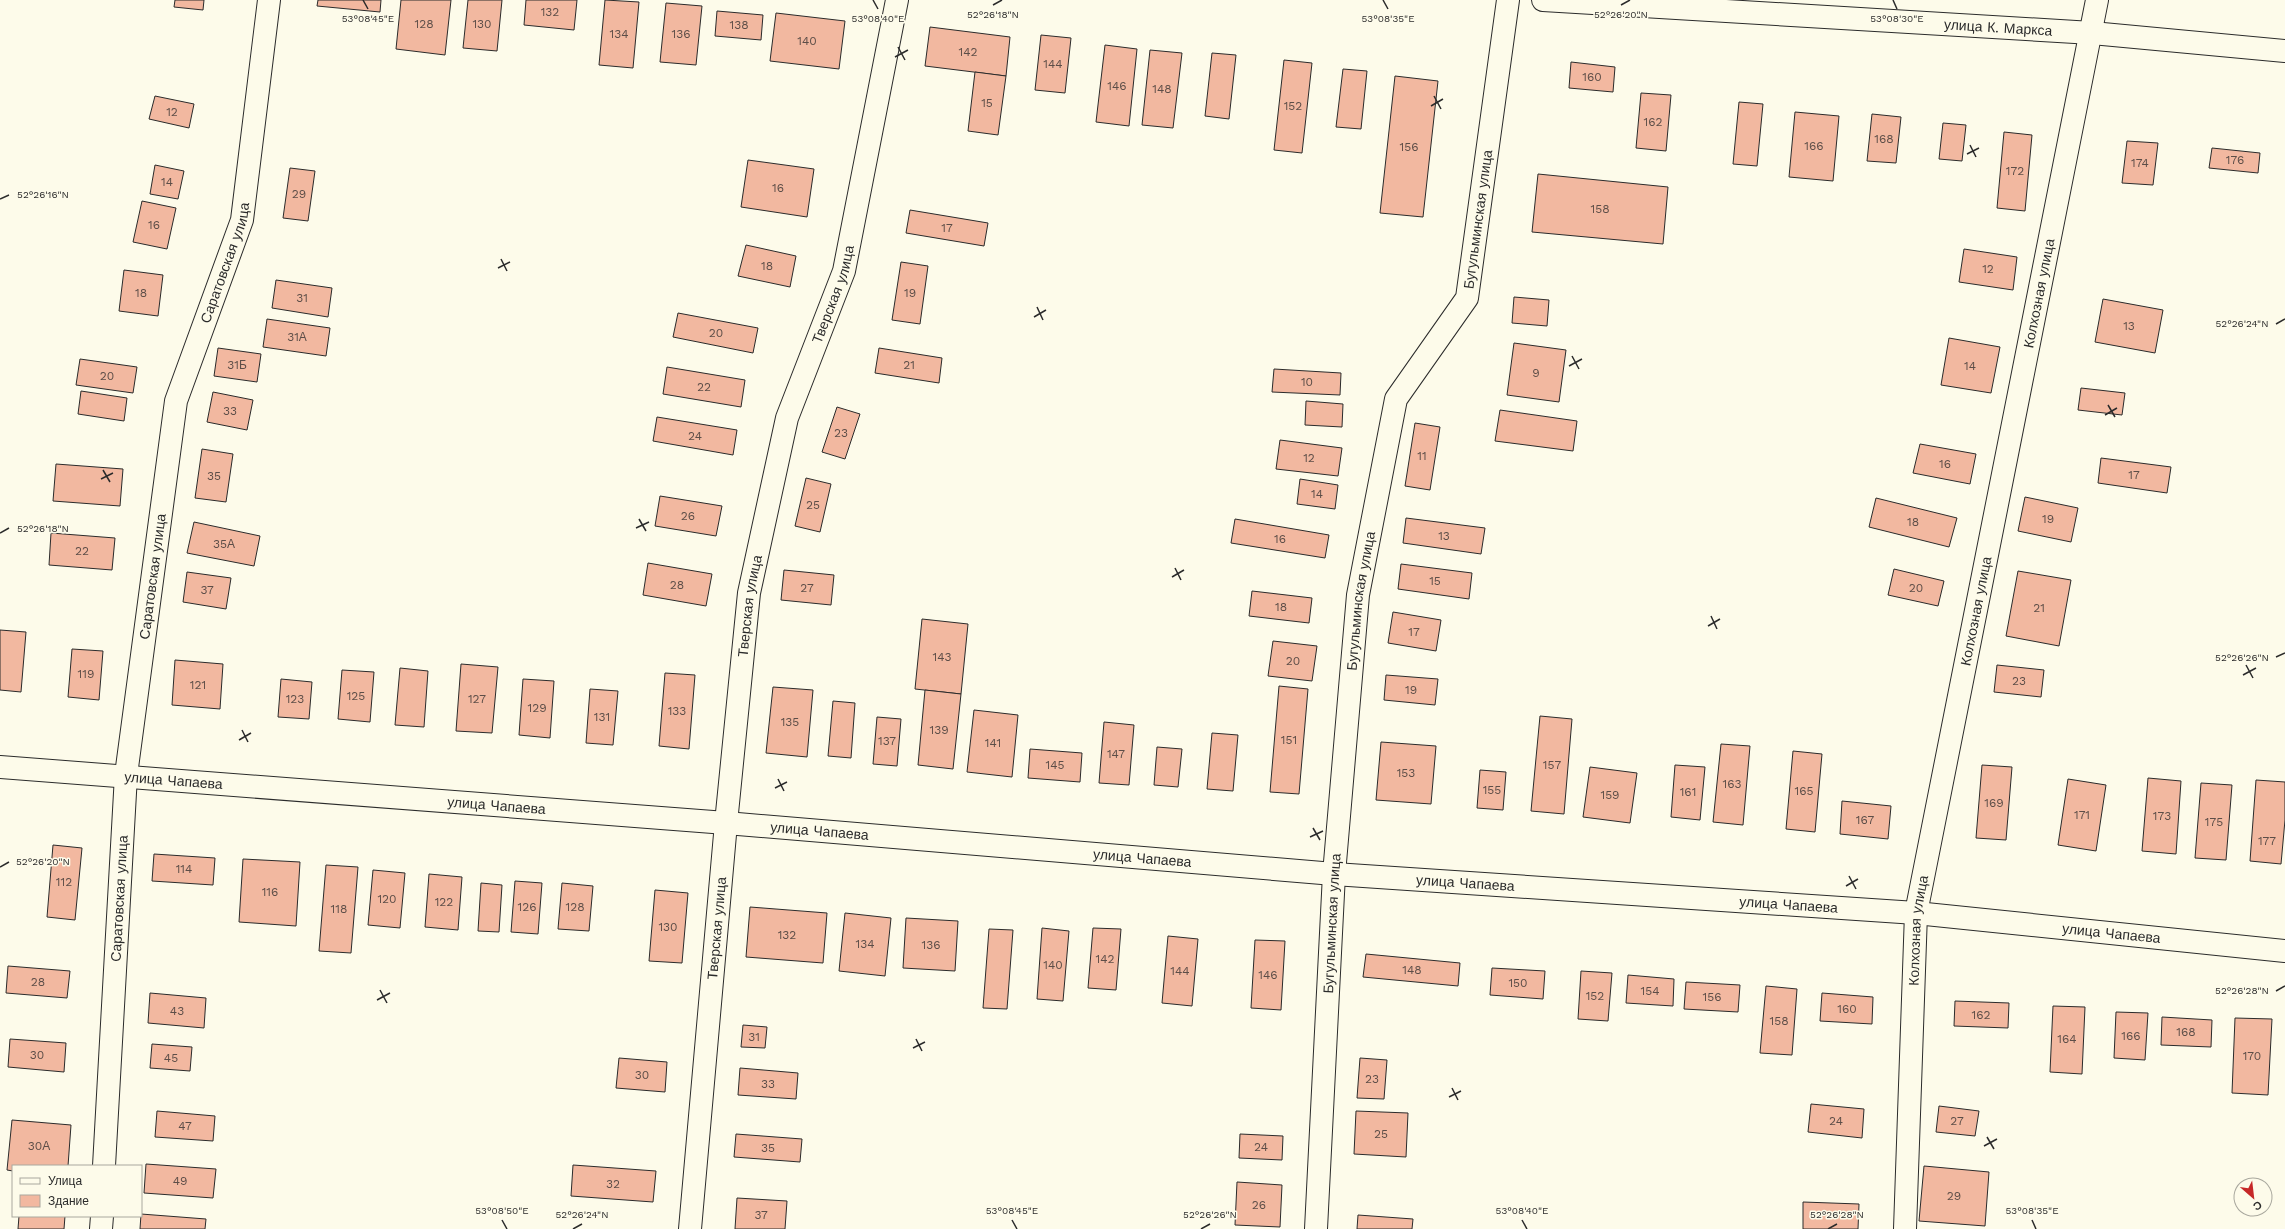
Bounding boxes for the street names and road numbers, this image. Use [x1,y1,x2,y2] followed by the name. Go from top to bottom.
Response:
[1944,16,2053,39] street label: улица К. Маркса
[1460,148,1495,290] street label: Бугульминская улица
[197,201,252,325] street label: Саратовская улица
[2020,237,2058,349] street label: Колхозная улица
[809,244,857,346] street label: Тверская улица
[136,512,169,640] street label: Саратовская улица
[1344,530,1378,671] street label: Бугульминская улица
[735,553,765,658] street label: Тверская улица
[1957,555,1995,667] street label: Колхозная улица
[124,769,224,792] street label: улица Чапаева
[447,794,547,817] street label: улица Чапаева
[770,819,870,843] street label: улица Чапаева
[108,834,131,962] street label: Саратовская улица
[1093,846,1192,870] street label: улица Чапаева
[1320,852,1344,994] street label: Бугульминская улица
[1416,872,1515,894] street label: улица Чапаева
[1905,874,1931,986] street label: Колхозная улица
[704,876,729,980] street label: Тверская улица
[1739,893,1839,916] street label: улица Чапаева
[2061,920,2161,946] street label: улица Чапаева

